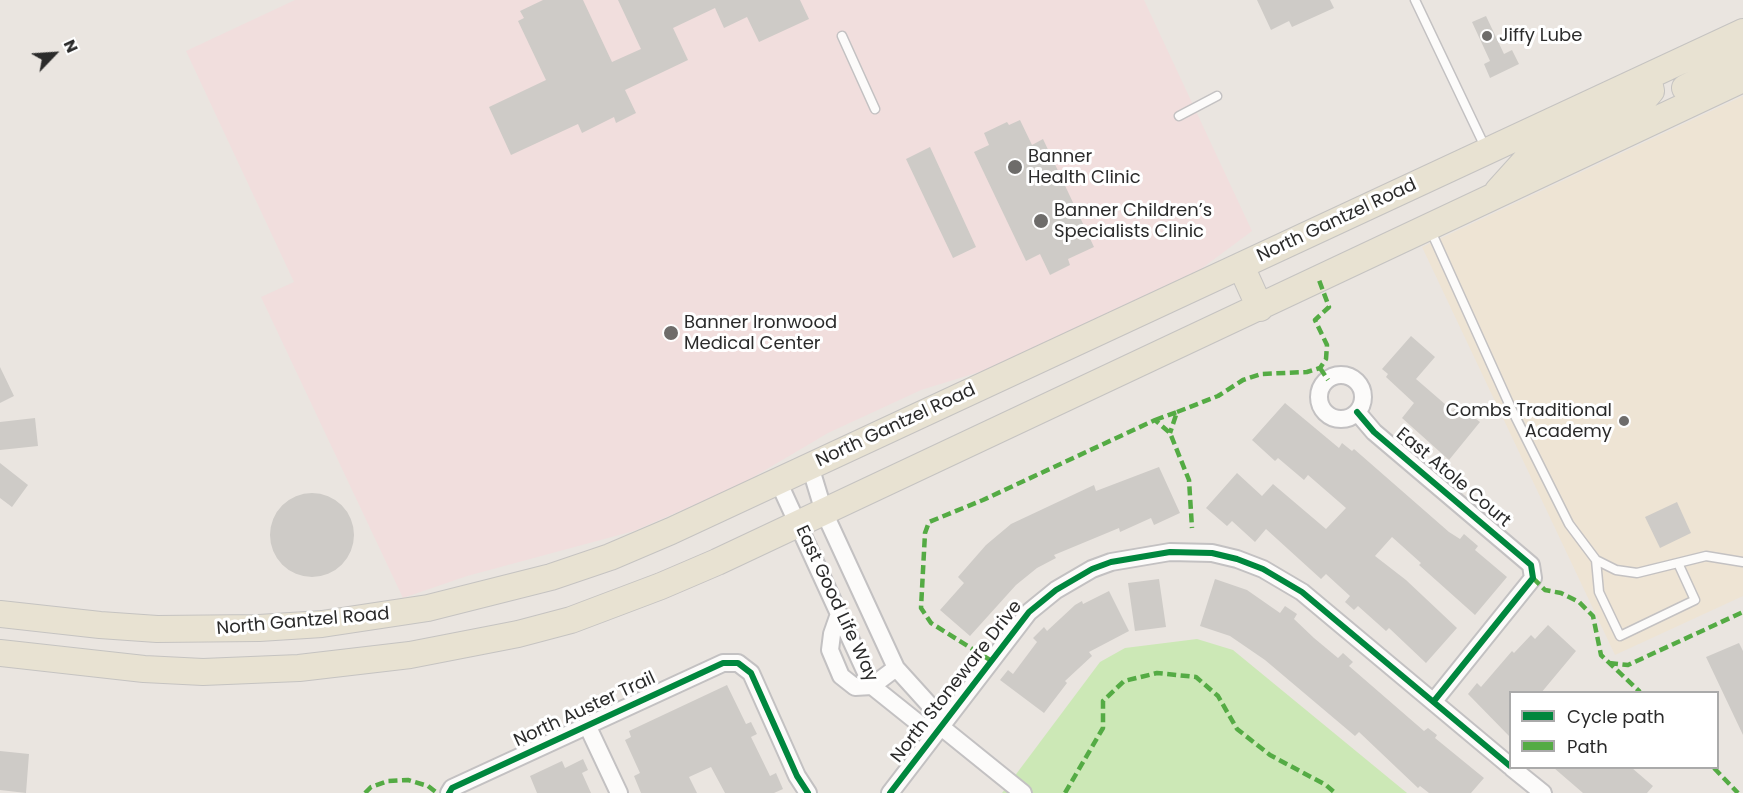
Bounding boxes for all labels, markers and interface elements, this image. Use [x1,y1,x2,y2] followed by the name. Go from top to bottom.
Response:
[24,24,84,84] north arrow
[1499,25,1582,47] place label: Jiffy Lube
[1480,29,1494,43] marker: Jiffy Lube
[58,36,84,56] text: N
[1028,146,1141,188] place label: Banner Health Clinic
[1006,158,1024,176] marker: Banner Health Clinic
[1254,175,1420,267] street label: North Gantzel Road
[1054,200,1212,242] place label: Banner Children’s Specialists Clinic
[1032,212,1050,230] marker: Banner Children’s Specialists Clinic
[684,312,837,354] place label: Banner Ironwood Medical Center
[662,324,680,342] marker: Banner Ironwood Medical Center
[813,380,979,472] street label: North Gantzel Road
[1446,400,1612,442] place label: Combs Traditional Academy
[1617,414,1631,428] marker: Combs Traditional Academy
[1391,424,1515,532] street label: East Atole Court
[790,522,882,686] street label: East Good Life Way
[887,597,1027,767] street label: North Stoneware Drive
[216,604,390,640] street label: North Gantzel Road
[511,668,659,752] street label: North Auster Trail
[1509,691,1719,769] legend
[1567,704,1665,729] text: Cycle path
[1567,734,1608,759] text: Path

